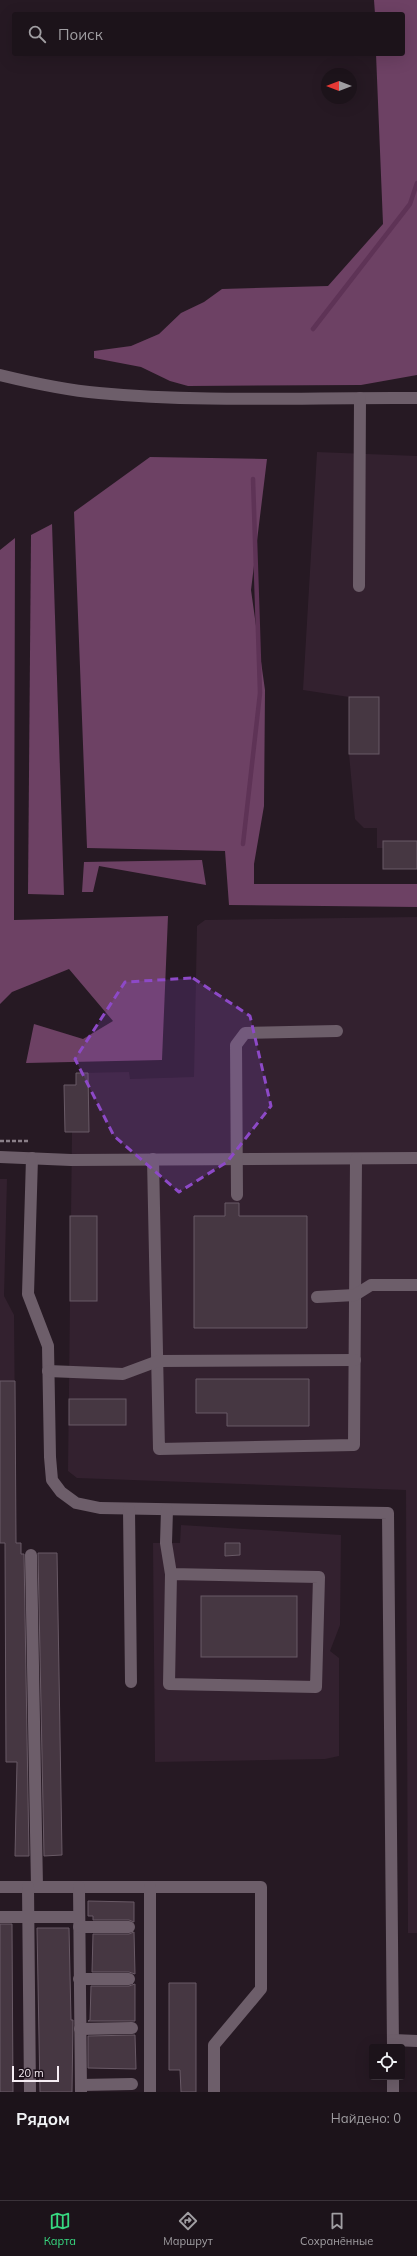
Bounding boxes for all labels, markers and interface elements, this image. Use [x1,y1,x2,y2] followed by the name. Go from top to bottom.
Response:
[12,12,405,56] search box
[26,23,48,45] icon: search
[58,25,103,44] text: Поиск
[321,68,357,104] north arrow
[369,2044,405,2080] map controls
[369,2044,405,2080] button: locate
[12,2064,59,2083] scale bar
[18,2066,44,2080] text: 20 m
[16,2108,70,2129] text: Рядом
[331,2110,401,2126] text: Найдено: 0
[44,2210,76,2248] tab: Карта
[163,2210,213,2248] tab: Маршрут
[300,2210,373,2248] tab: Сохранённые

